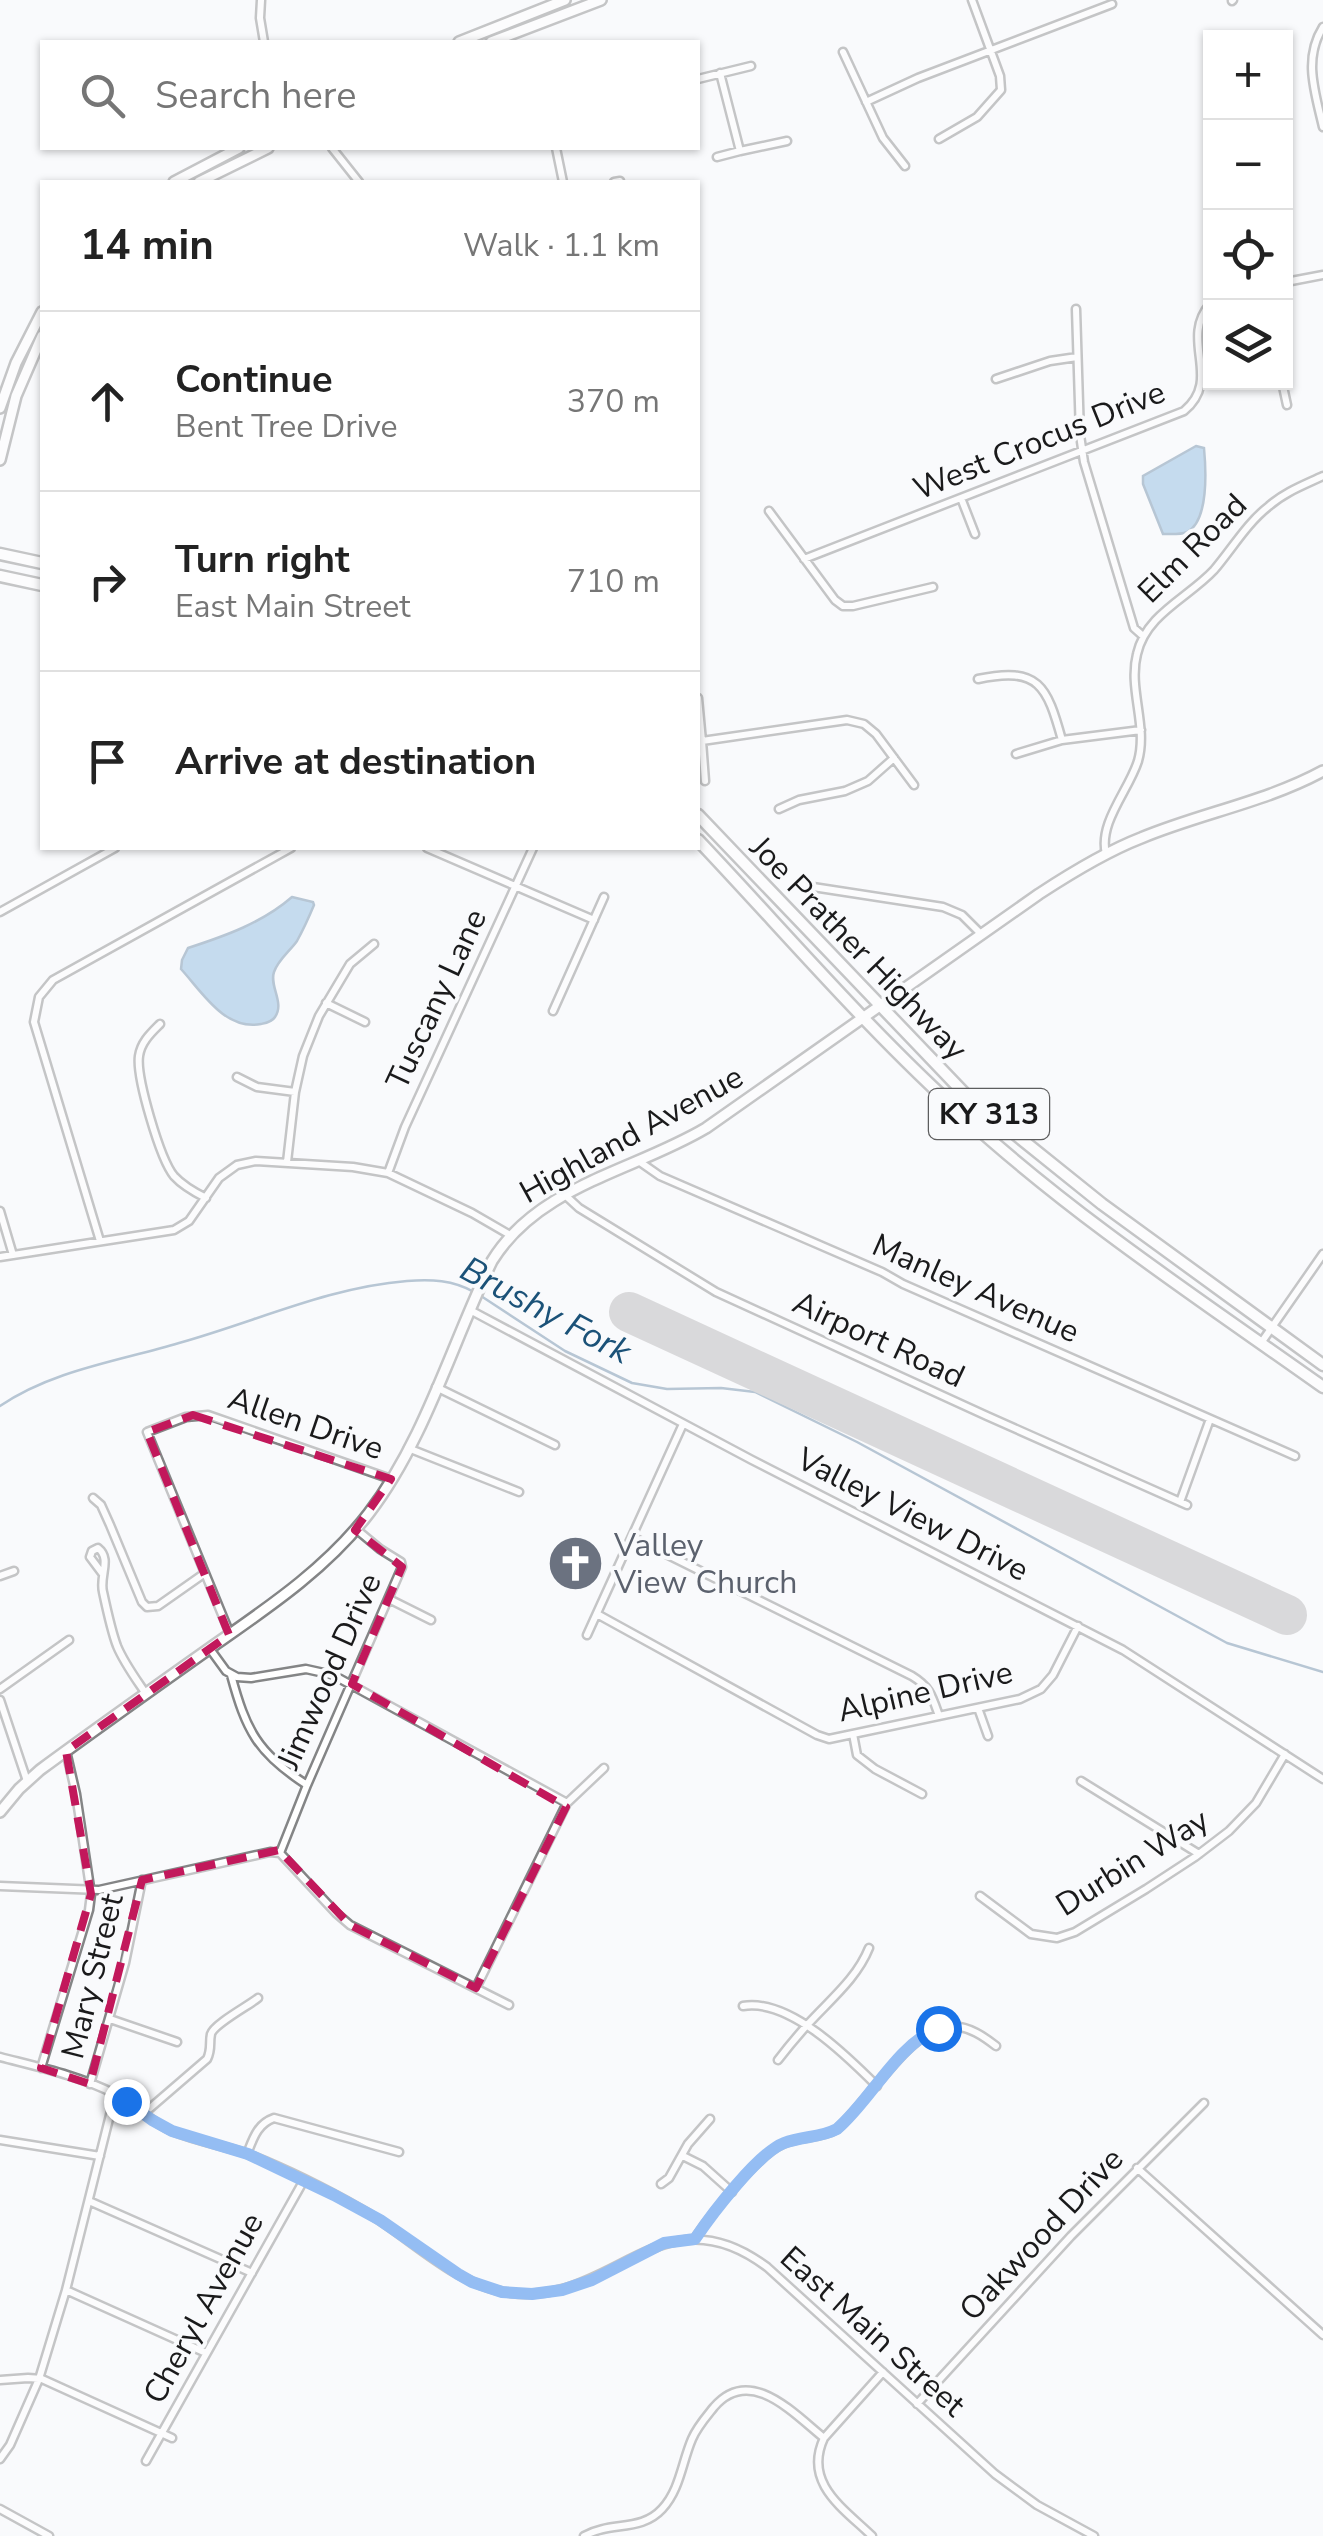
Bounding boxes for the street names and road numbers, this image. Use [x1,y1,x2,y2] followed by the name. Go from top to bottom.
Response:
[907,370,1171,511] street label: West Crocus Drive
[1128,484,1256,612] street label: Elm Road
[740,826,977,1070] street label: Joe Prather Highway
[376,902,497,1096] street label: Tuscany Lane
[512,1055,751,1214] street label: Highland Avenue
[929,1089,1049,1139] road number: KY 313
[866,1224,1086,1353] street label: Manley Avenue
[786,1281,972,1398] street label: Airport Road
[223,1377,389,1470] street label: Allen Drive
[789,1437,1036,1591] street label: Valley View Drive
[267,1567,392,1777] street label: Jimwood Drive
[833,1650,1017,1732] street label: Alpine Drive
[1048,1798,1217,1926] street label: Durbin Way
[51,1888,134,2063] street label: Mary Street
[950,2138,1133,2330] street label: Oakwood Drive
[133,2205,274,2411] street label: Cheryl Avenue
[771,2237,975,2427] street label: East Main Street

